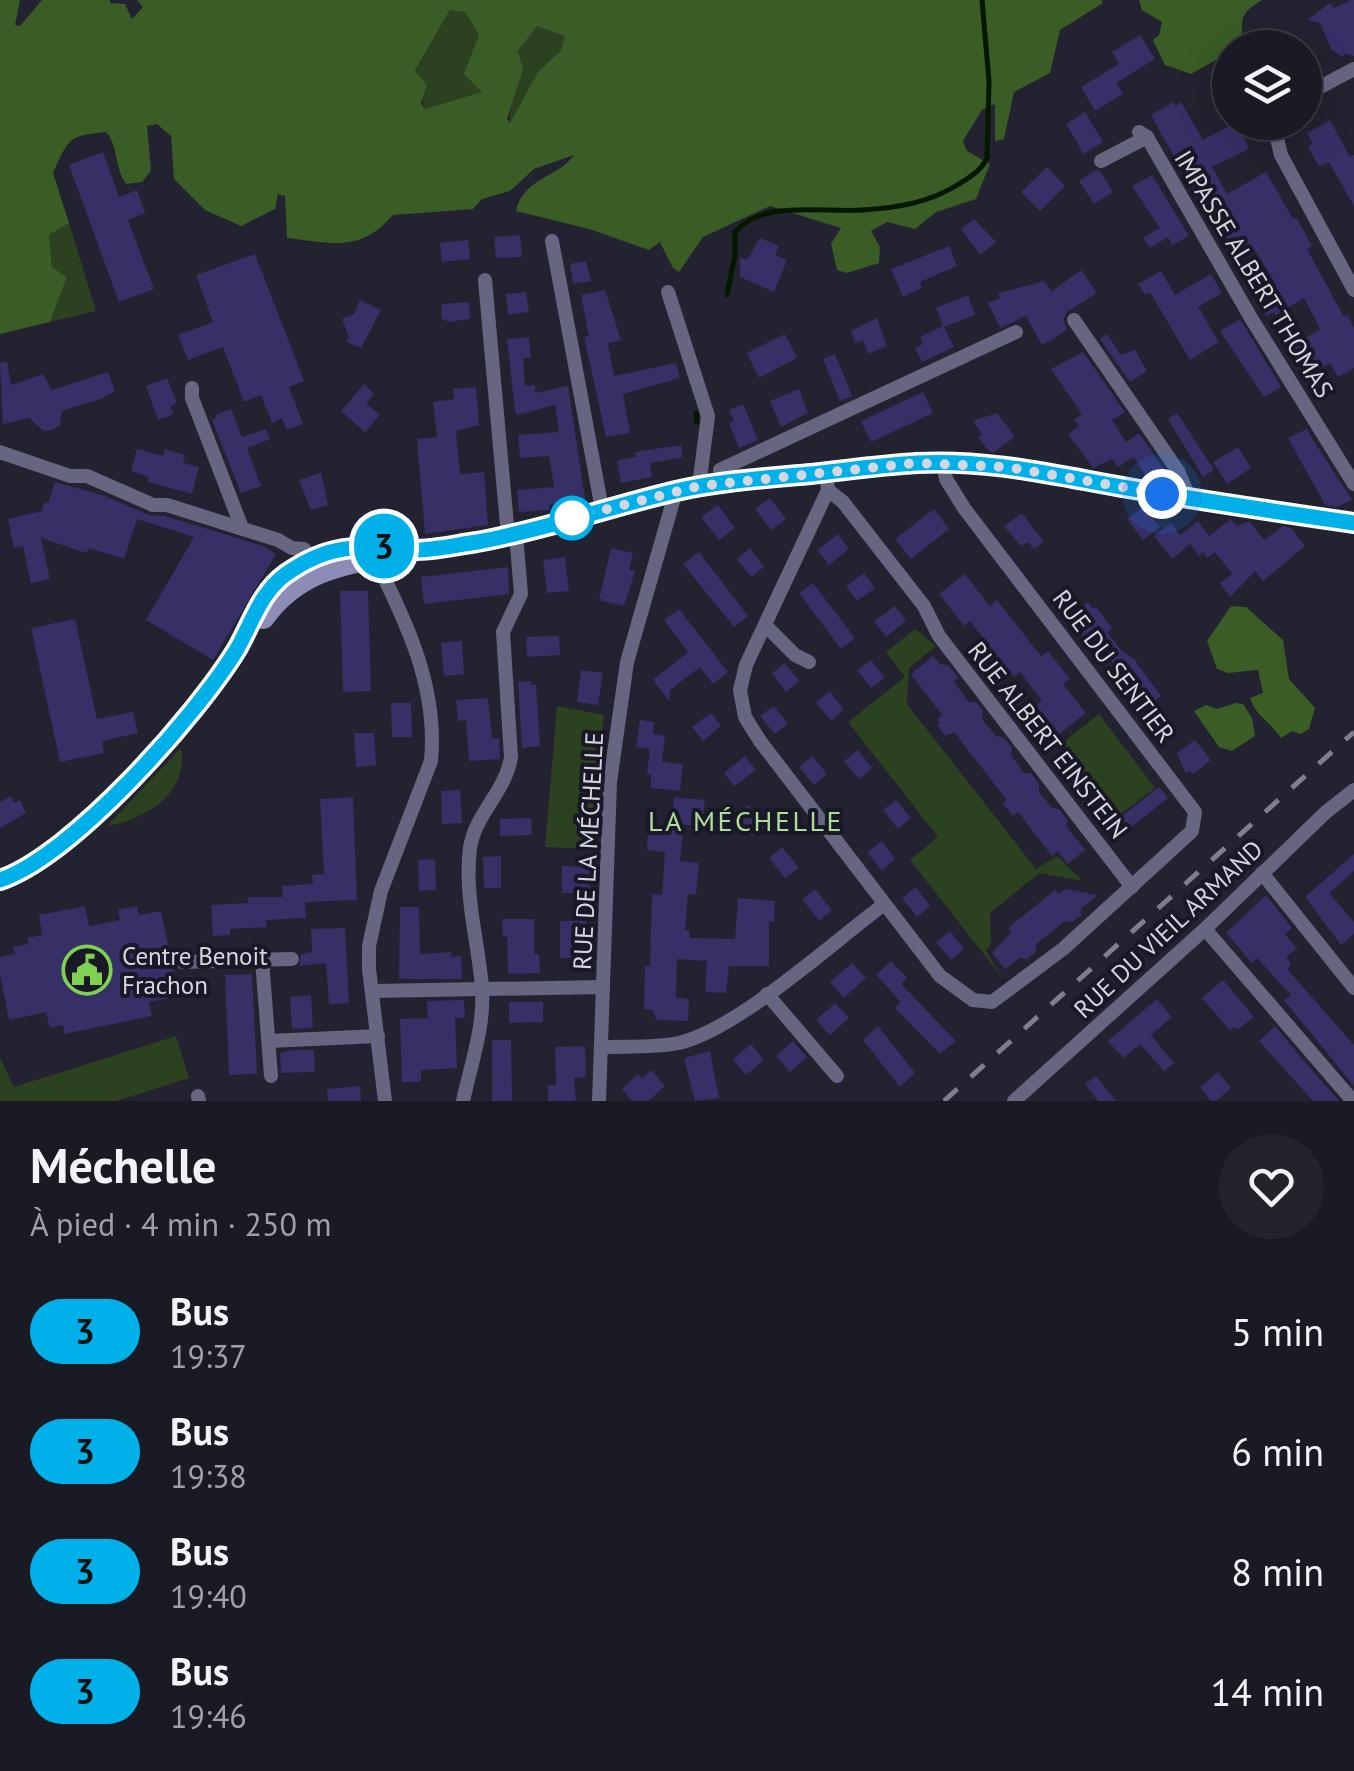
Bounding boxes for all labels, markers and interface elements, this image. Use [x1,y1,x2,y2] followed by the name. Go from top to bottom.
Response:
[1212,30,1322,140] map controls
[1212,30,1322,140] button: layers
[1167,144,1341,404] street label: IMPASSE ALBERT THOMAS
[1137,469,1187,519] your location
[551,497,593,539] unlabelled marker
[352,514,416,578] line badge: 3
[374,523,394,569] text: 3
[1046,583,1182,749] street label: RUE DU SENTIER
[961,635,1135,845] street label: RUE ALBERT EINSTEIN
[566,731,610,971] street label: RUE DE LA MÉCHELLE
[648,802,844,839] district label: LA MÉCHELLE
[1067,833,1269,1025] street label: RUE DU VIEIL ARMAND
[122,940,268,1001] place label: Centre Benoit Frachon
[61,944,113,996] public building icon: Centre Benoit Frachon
[30,1134,216,1196] text: Méchelle
[1219,1134,1324,1239] button: heart
[30,1203,331,1245] text: À pied · 4 min · 250 m
[170,1286,229,1335] text: Bus
[1231,1307,1324,1356] text: 5 min
[75,1308,95,1354] text: 3
[170,1335,247,1377] text: 19:37
[170,1406,229,1455] text: Bus
[1231,1427,1324,1476] text: 6 min
[75,1428,95,1474] text: 3
[170,1455,247,1497] text: 19:38
[170,1526,229,1575] text: Bus
[1231,1547,1324,1596] text: 8 min
[75,1548,95,1594] text: 3
[170,1575,247,1617] text: 19:40
[170,1646,229,1695] text: Bus
[1211,1667,1324,1716] text: 14 min
[75,1668,95,1714] text: 3
[170,1695,247,1737] text: 19:46

